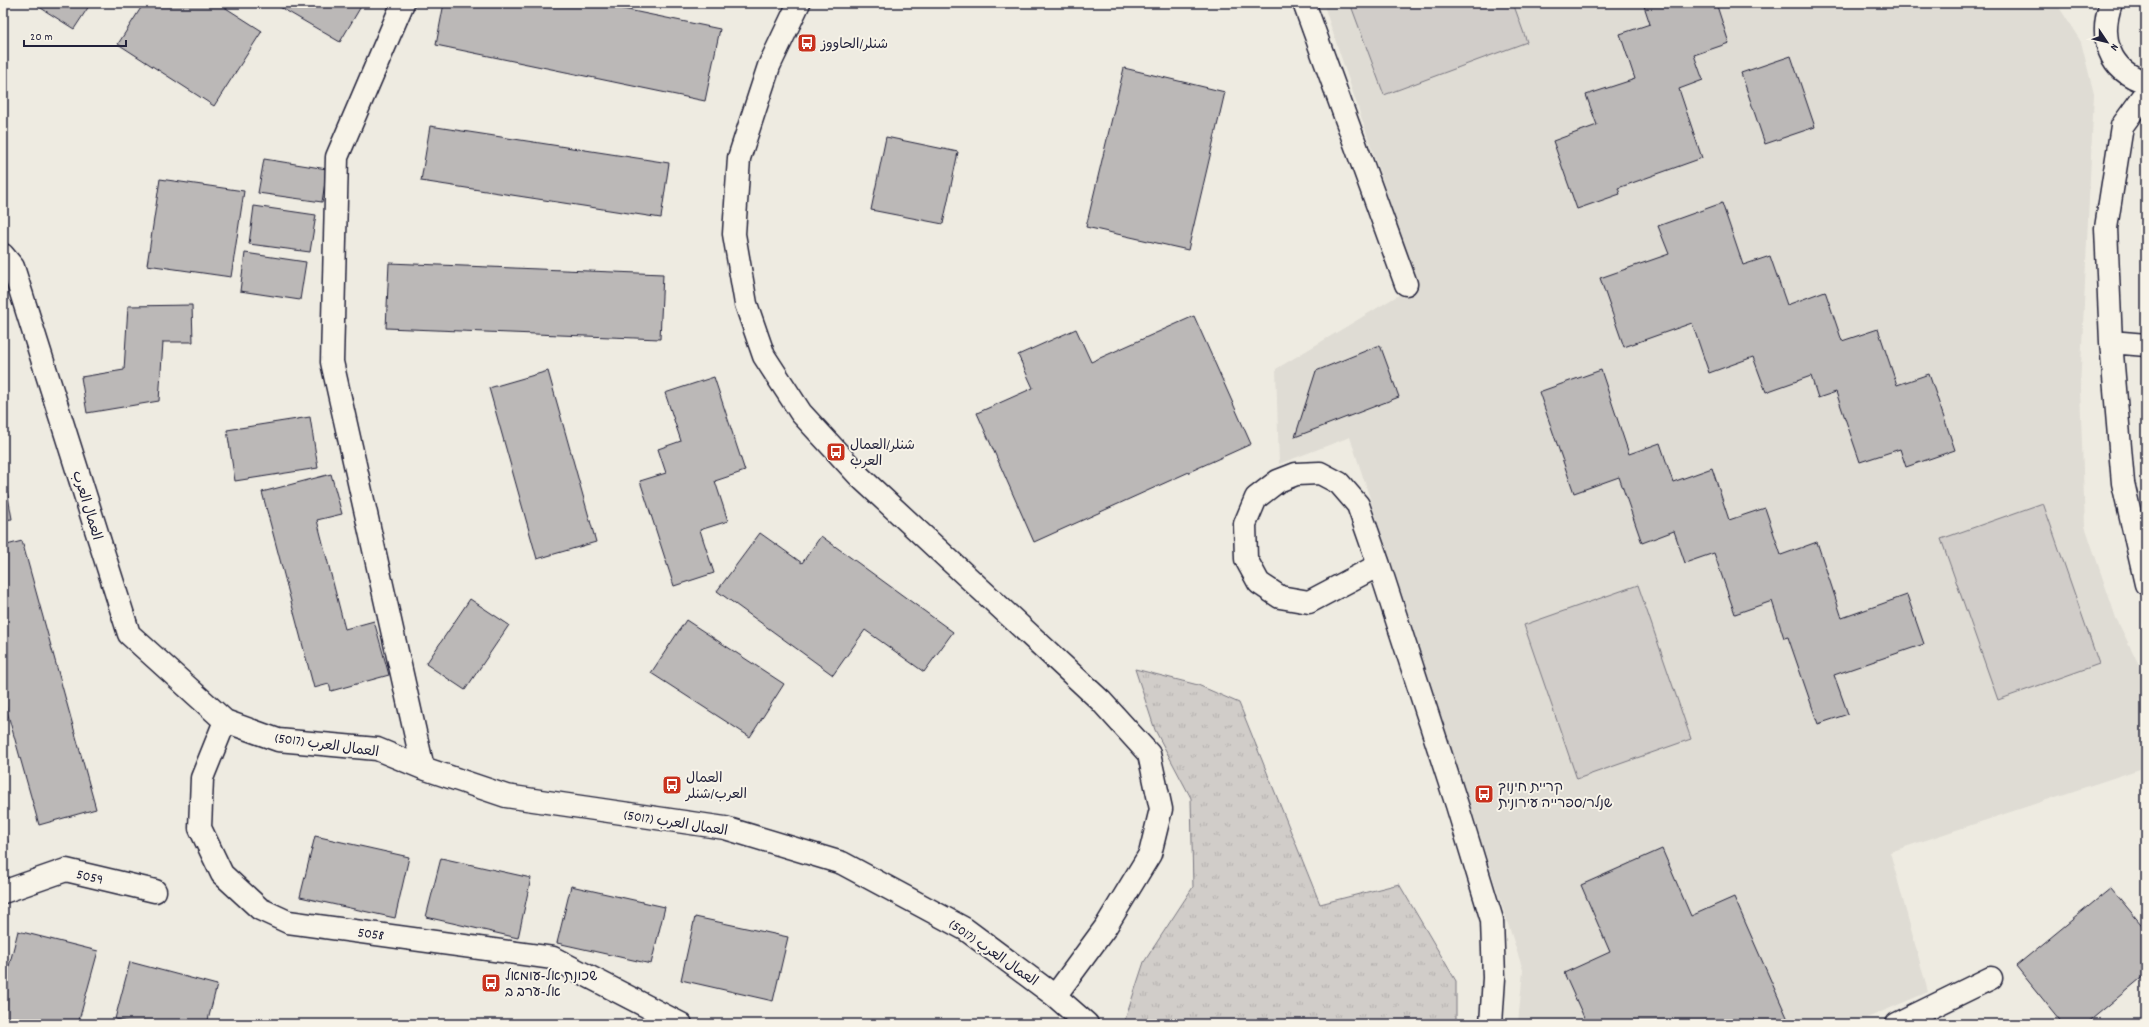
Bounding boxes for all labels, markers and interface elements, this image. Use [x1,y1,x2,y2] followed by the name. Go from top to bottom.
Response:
[24,22,126,48] scale bar
[2087,22,2127,62] north arrow
[30,29,53,46] text: 20 m
[796,32,818,54] bus stop icon: شنلر/الحاووز
[820,35,888,55] place label: شنلر/الحاووز
[2105,40,2122,54] text: N
[850,436,915,472] place label: شنلر/العمال العرب
[825,441,847,463] bus stop icon: شنلر/العمال العرب
[66,468,106,543] street label: العمال العرب
[274,729,380,763] street label: العمال العرب (5017)
[685,769,747,805] place label: العمال العرب/شنلر
[661,774,683,796] bus stop icon: العمال العرب/شنلر
[1498,778,1613,814] place label: קריית חינוך שנלר/ספרייה עירונית
[1473,783,1495,805] bus stop icon: קריית חינוך שנלר/ספרייה עירונית
[622,806,729,842] street label: العمال العرب (5017)
[74,865,105,891] street label: 5059
[944,915,1041,992] street label: العمال العرب (5017)
[356,923,385,947] street label: 5058
[505,967,597,1003] place label: שכונת אל-עומאל אל-ערב ב
[480,972,502,994] bus stop icon: שכונת אל-עומאל אל-ערב ב

